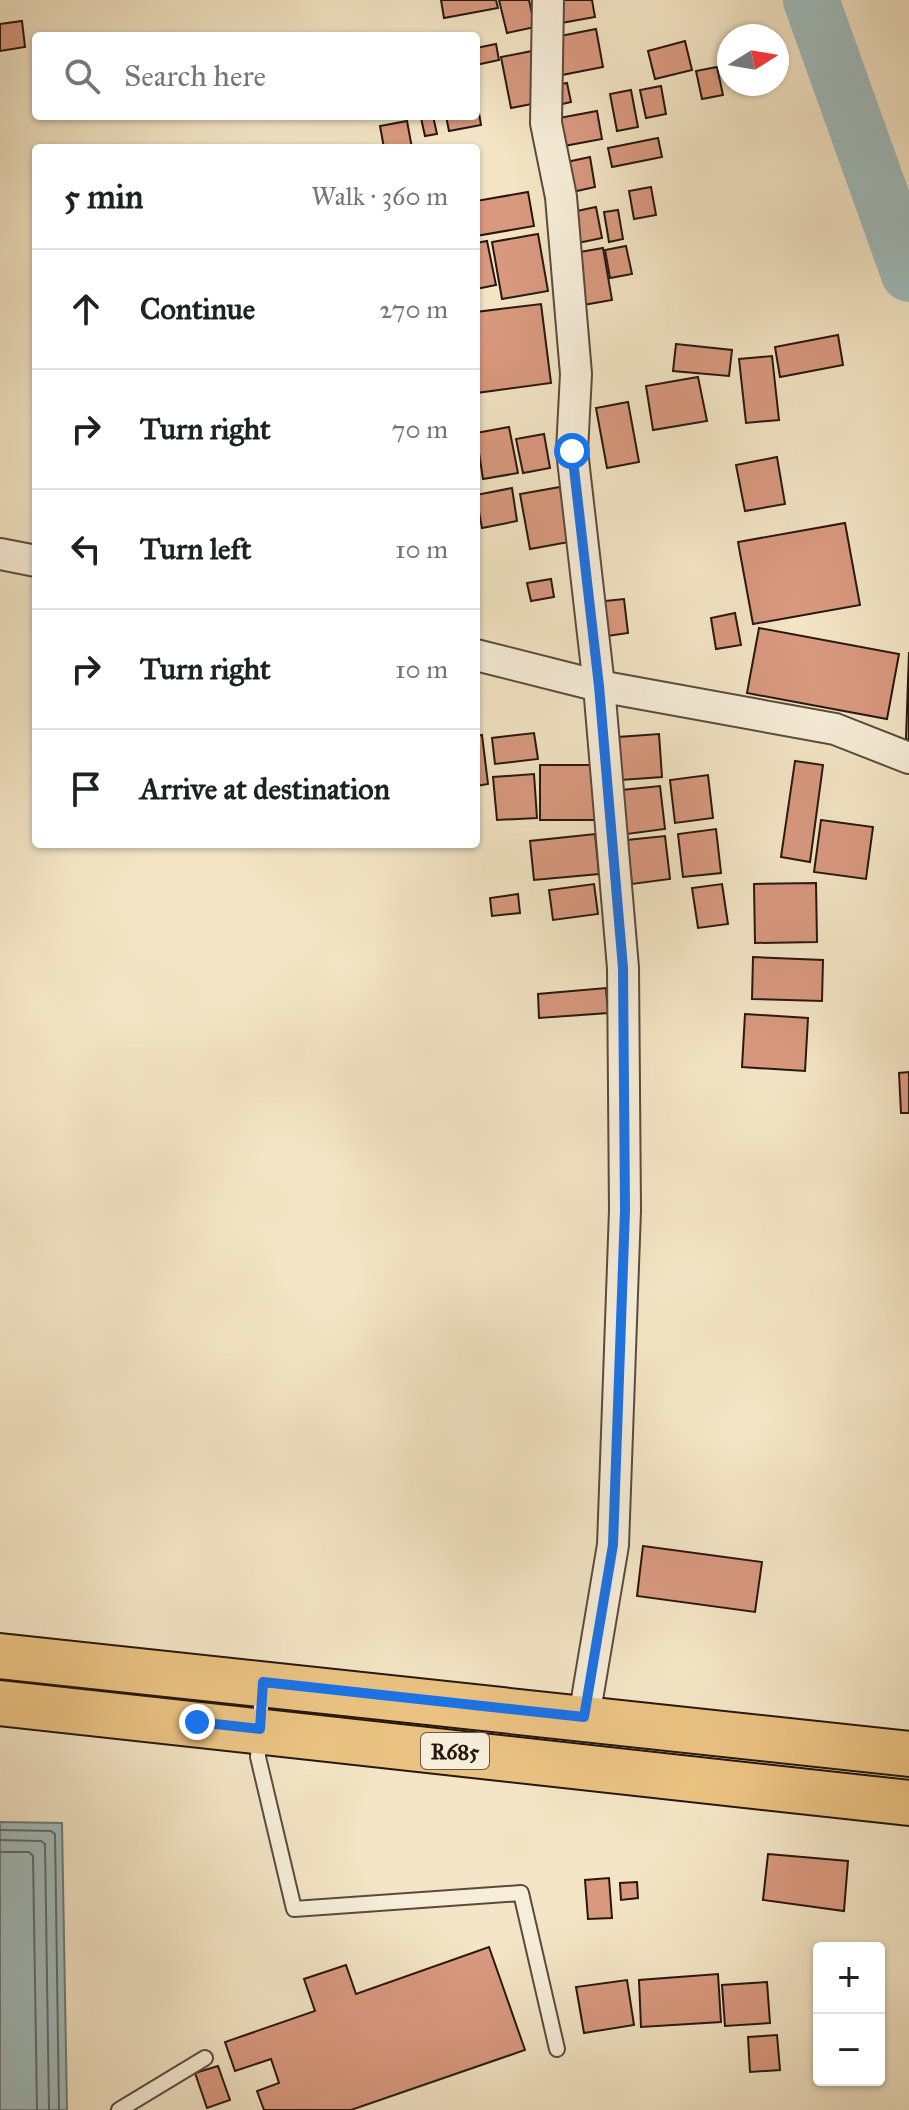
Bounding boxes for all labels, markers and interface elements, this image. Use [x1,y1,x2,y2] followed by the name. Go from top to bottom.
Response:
[717,24,789,96] north arrow
[32,32,480,120] search box
[60,54,104,98] icon: search
[124,58,266,94] text: Search here
[64,176,143,217] text: 5 min
[311,180,448,212] text: Walk · 360 m
[64,287,108,331] icon: ahead
[140,291,255,327] text: Continue
[379,293,448,325] text: 270 m
[64,407,108,451] icon: right
[140,411,271,447] text: Turn right
[392,413,448,445] text: 70 m
[554,433,590,469] route start
[64,527,108,571] icon: left
[140,531,251,567] text: Turn left
[395,533,448,565] text: 10 m
[64,647,108,691] icon: right
[140,651,271,687] text: Turn right
[395,653,448,685] text: 10 m
[64,767,108,811] icon: arrive
[140,771,390,807] text: Arrive at destination
[179,1704,215,1740] route end
[421,1733,489,1769] road number: R685
[813,1942,885,2086] map controls
[813,1942,885,2014] button: +
[813,2014,885,2086] button: −

